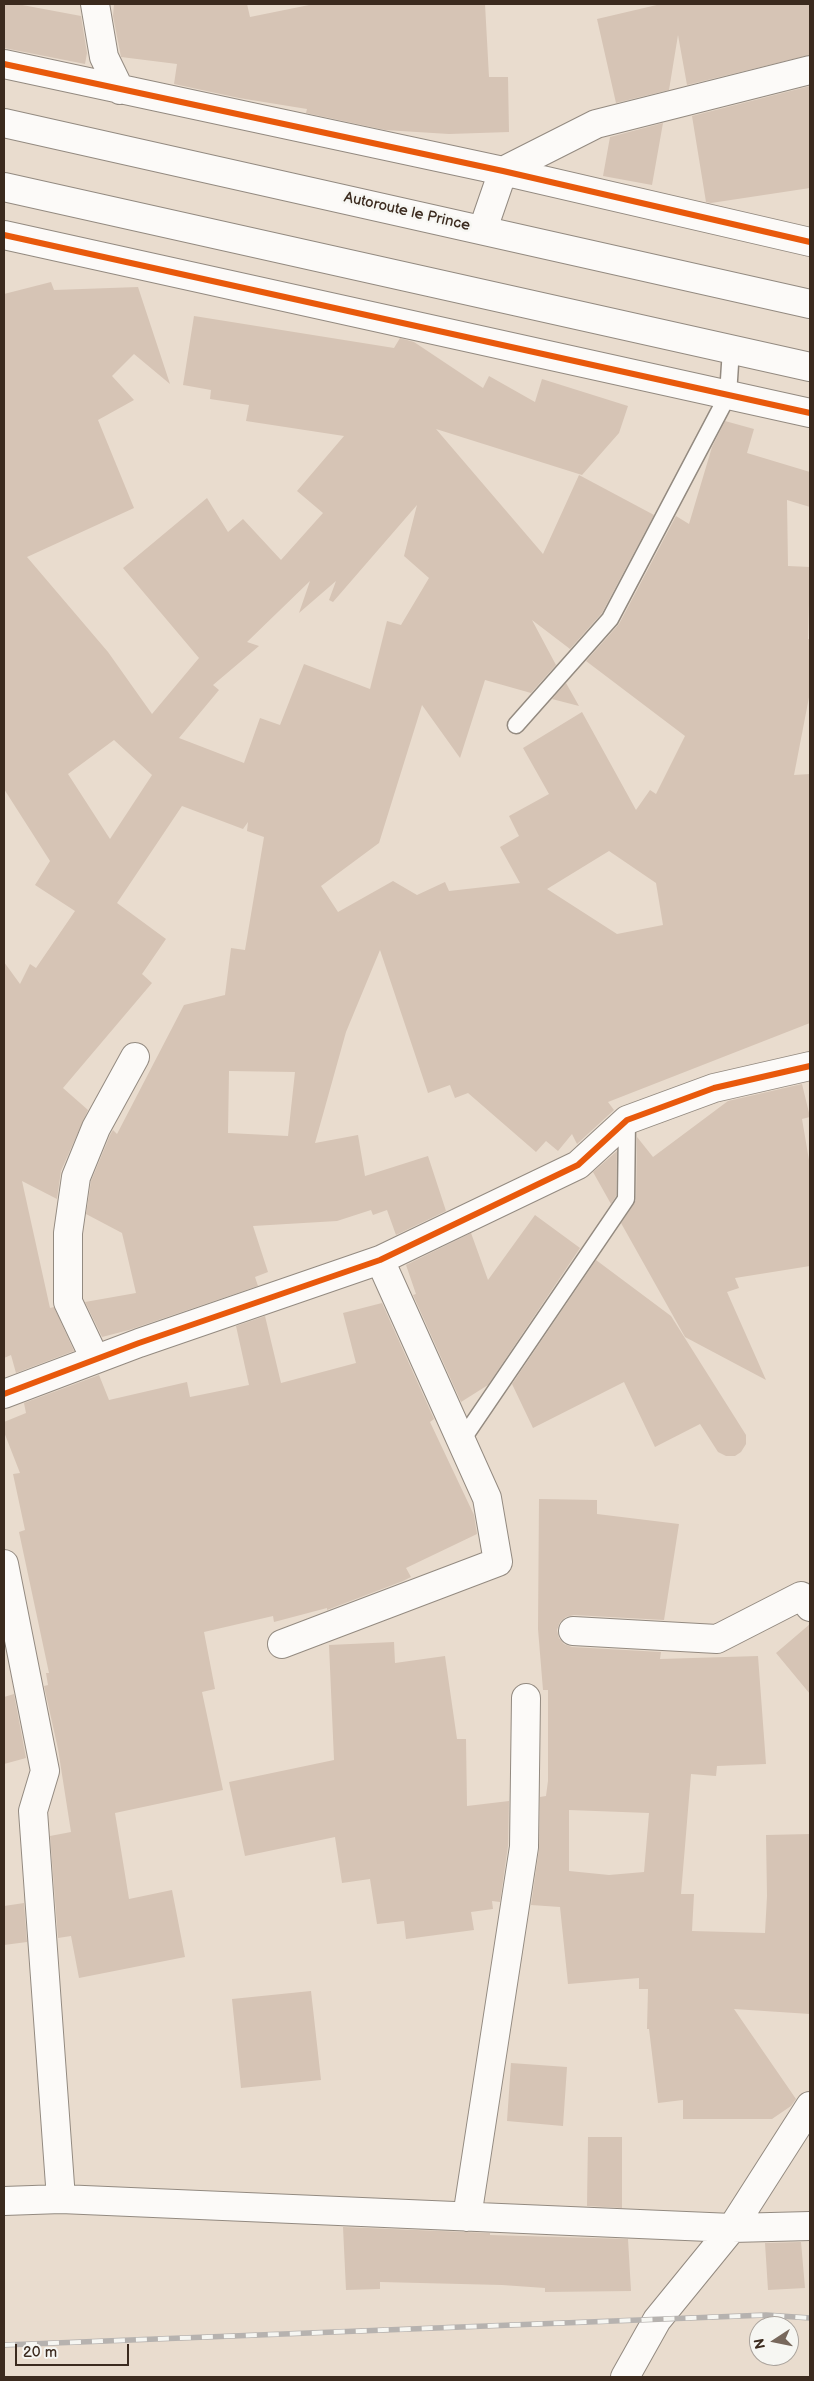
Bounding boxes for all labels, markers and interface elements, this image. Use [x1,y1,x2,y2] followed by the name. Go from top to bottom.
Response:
[342,189,472,235] street label: Autoroute le Prince
[749,2316,799,2366] north arrow
[18,2334,131,2366] scale bar
[750,2337,769,2351] text: N
[23,2343,57,2362] text: 20 m

